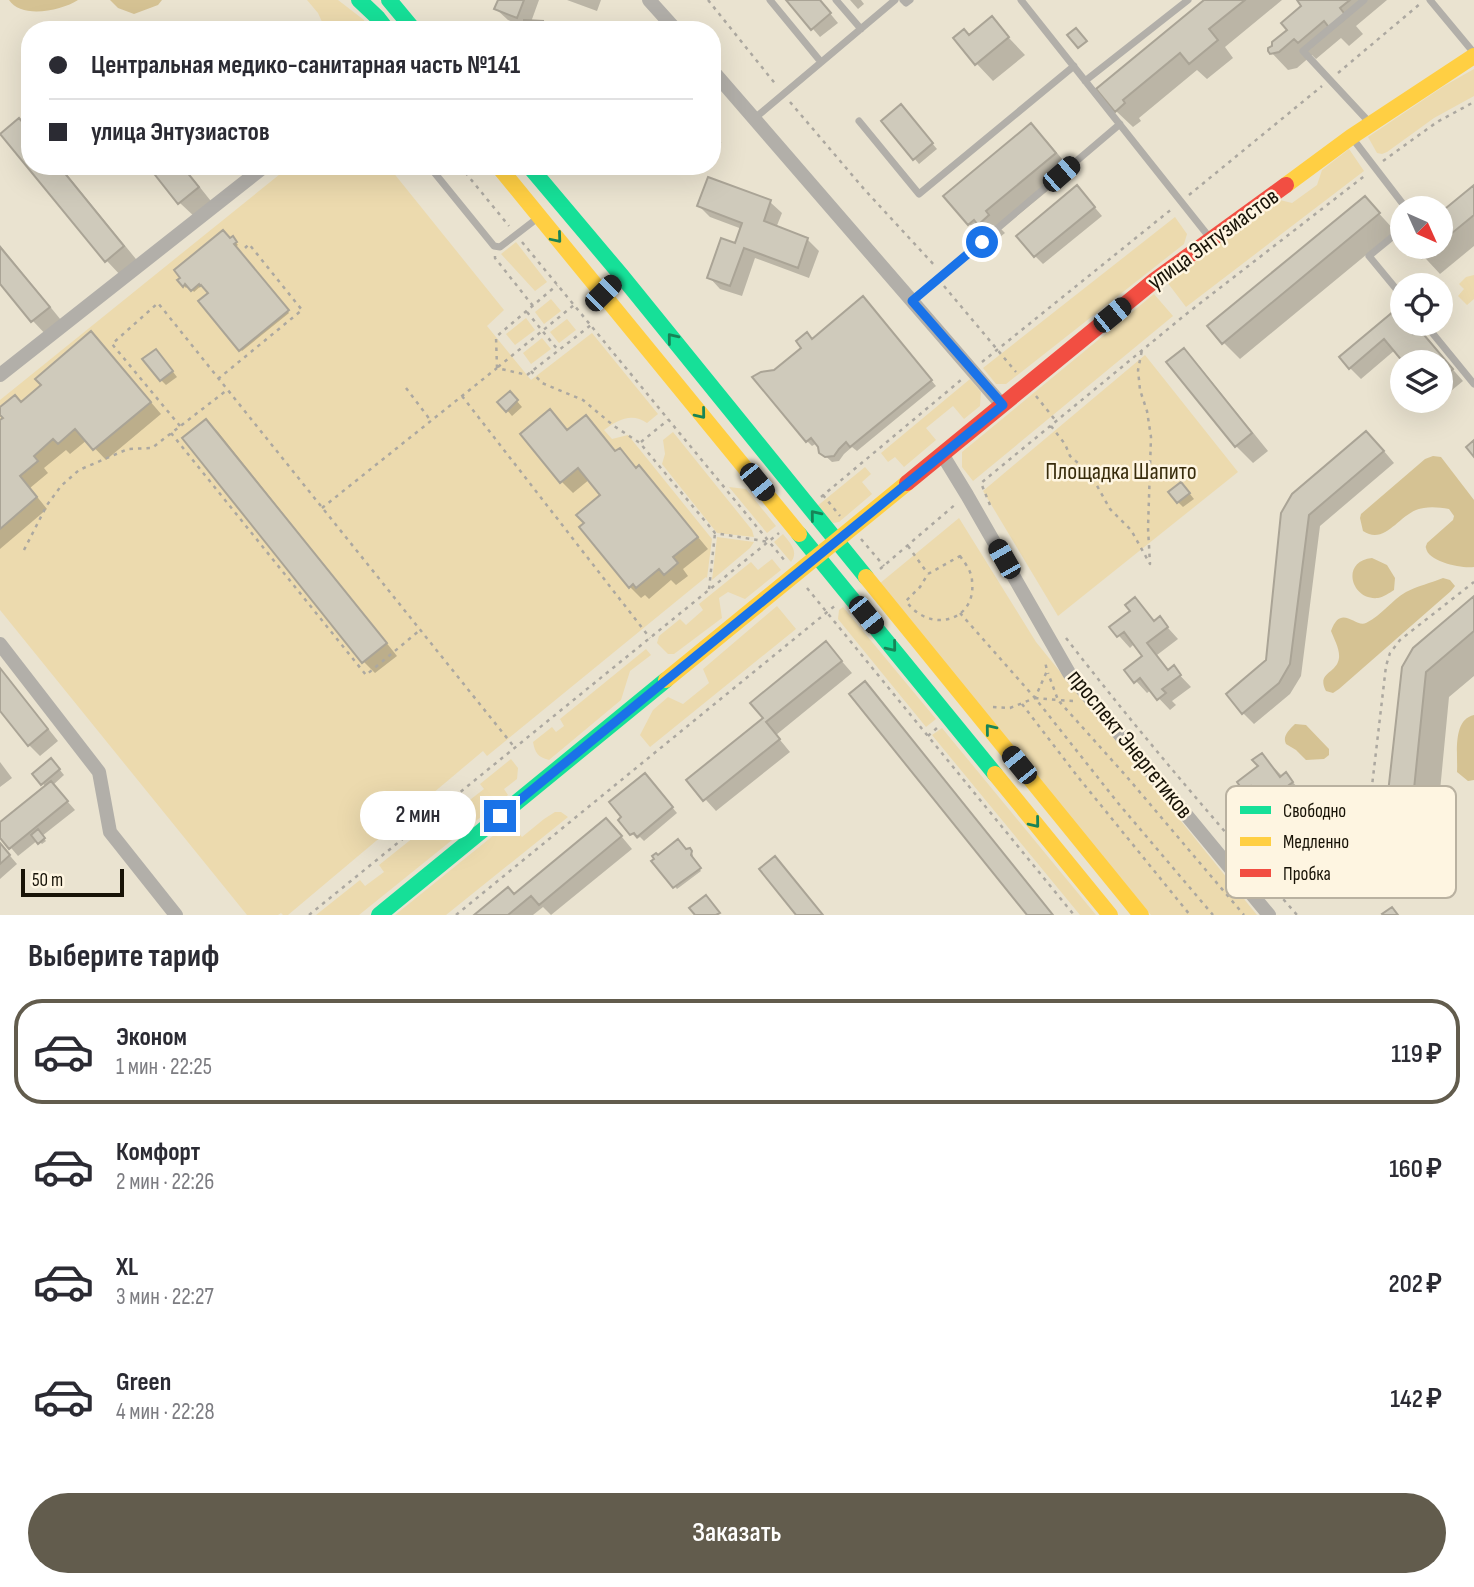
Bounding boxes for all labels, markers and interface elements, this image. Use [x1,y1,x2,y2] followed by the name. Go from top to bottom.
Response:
[91,50,520,81] text: Центральная медико-санитарная часть №141
[91,117,270,148] text: улица Энтузиастов
[1039,152,1084,196] car
[1142,182,1284,296] street label: улица Энтузиастов
[1390,196,1452,259] north arrow
[1390,196,1453,413] map controls
[966,226,998,258] route start
[549,229,561,242] one-way arrow
[581,271,626,315] car
[1390,273,1453,336] button: locate
[1090,294,1135,336] car
[668,334,680,347] one-way arrow
[1390,350,1453,413] button: layers
[693,405,705,418] one-way arrow
[1045,457,1197,486] park label: Площадка Шапито
[736,459,779,505] car
[811,510,824,522] one-way arrow
[985,536,1024,582] car
[845,592,888,638] car
[883,639,896,651] one-way arrow
[1061,664,1199,824] street label: проспект Энергетиков
[985,725,998,737] one-way arrow
[998,742,1041,788] car
[1226,786,1456,898] legend
[360,792,476,840] callout: 2 мин
[484,800,516,832] route end
[1283,800,1346,823] text: Свободно
[396,801,440,829] text: 2 мин
[1027,816,1040,828] one-way arrow
[1283,831,1349,854] text: Медленно
[1283,863,1331,886] text: Пробка
[21,866,124,898] scale bar
[32,869,63,892] text: 50 m
[28,937,219,976] text: Выберите тариф
[32,1020,95,1083] icon: car
[116,1022,187,1053] text: Эконом
[1391,1039,1442,1070] text: 119 ₽
[116,1053,212,1081] text: 1 мин · 22:25
[32,1135,95,1198] icon: car
[116,1137,200,1168] text: Комфорт
[1389,1154,1442,1185] text: 160 ₽
[116,1168,214,1196] text: 2 мин · 22:26
[32,1250,95,1313] icon: car
[116,1252,138,1283] text: XL
[1389,1269,1442,1300] text: 202 ₽
[116,1283,214,1311] text: 3 мин · 22:27
[32,1365,95,1428] icon: car
[116,1367,171,1398] text: Green
[1390,1384,1442,1415] text: 142 ₽
[116,1398,215,1426] text: 4 мин · 22:28
[28,1493,1446,1573] button: Заказать

